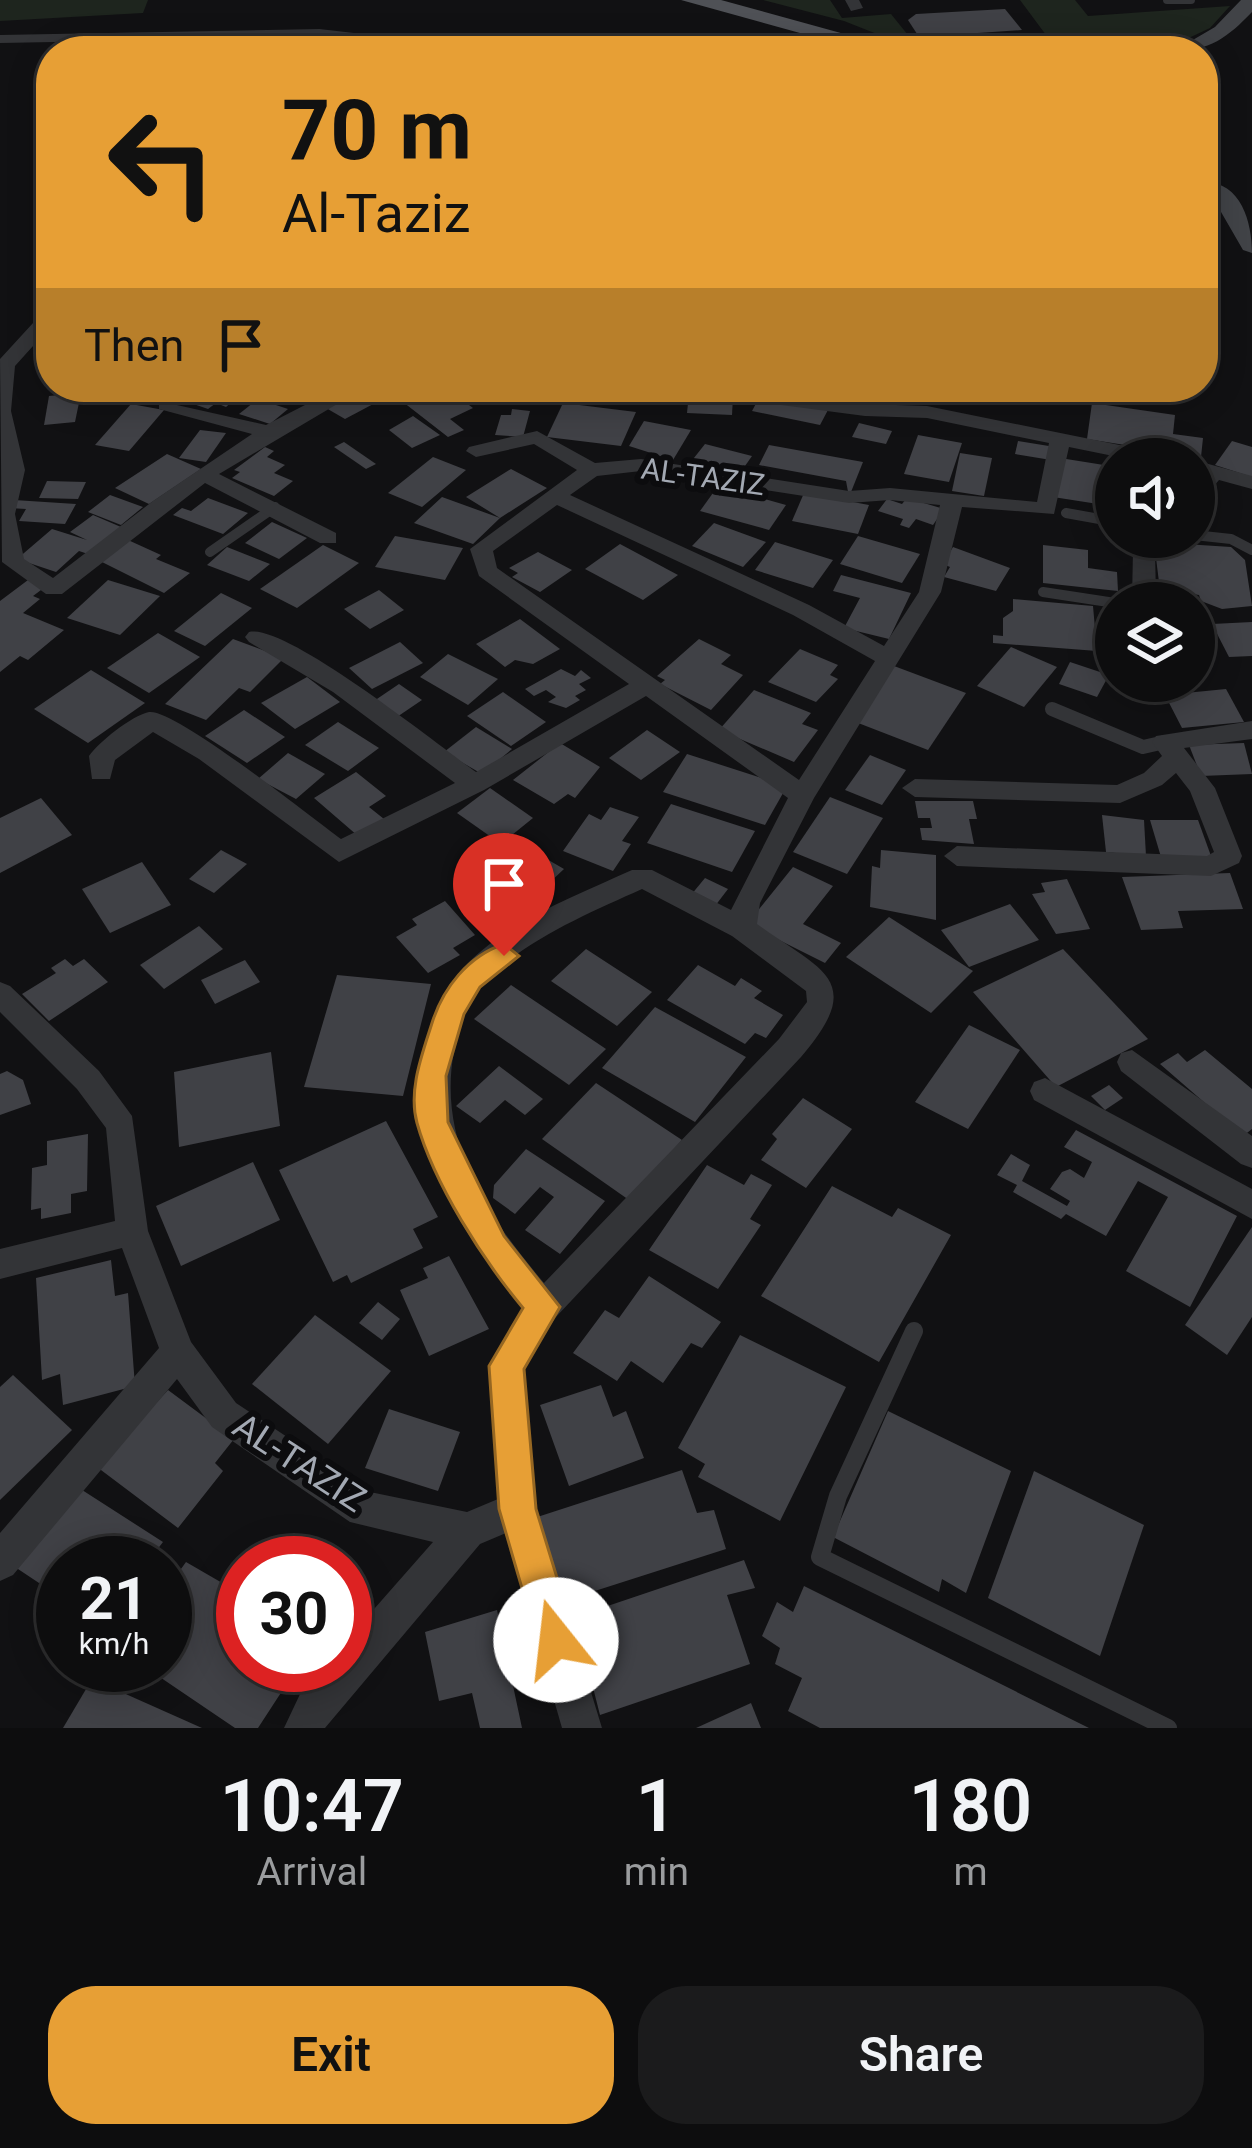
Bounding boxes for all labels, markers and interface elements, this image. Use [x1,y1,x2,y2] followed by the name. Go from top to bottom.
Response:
[282,81,472,180] text: 70 m
[84,84,240,240] icon: left
[282,182,471,245] text: Al-Taziz
[208,312,274,378] icon: arrive
[84,319,184,372] text: Then
[1095,438,1215,702] map controls
[1095,438,1215,558] button: sound
[639,451,767,502] street label: AL-TAZIZ
[1095,582,1215,702] button: layers
[453,833,555,956] pin
[471,851,537,917] icon: arrive
[225,1405,374,1521] street label: AL-TAZIZ
[216,1536,372,1692] speed limit sign: 30
[80,1563,148,1634] text: 21
[493,1577,619,1703] position arrow
[79,1626,149,1661] text: km/h
[220,1764,404,1849] text: 10:47
[636,1764,677,1849] text: 1
[909,1764,1032,1849] text: 180
[257,1849,367,1895] text: Arrival
[624,1849,689,1895] text: min
[953,1849,988,1895] text: m
[48,1986,614,2124] button: Exit
[638,1986,1204,2124] button: Share

